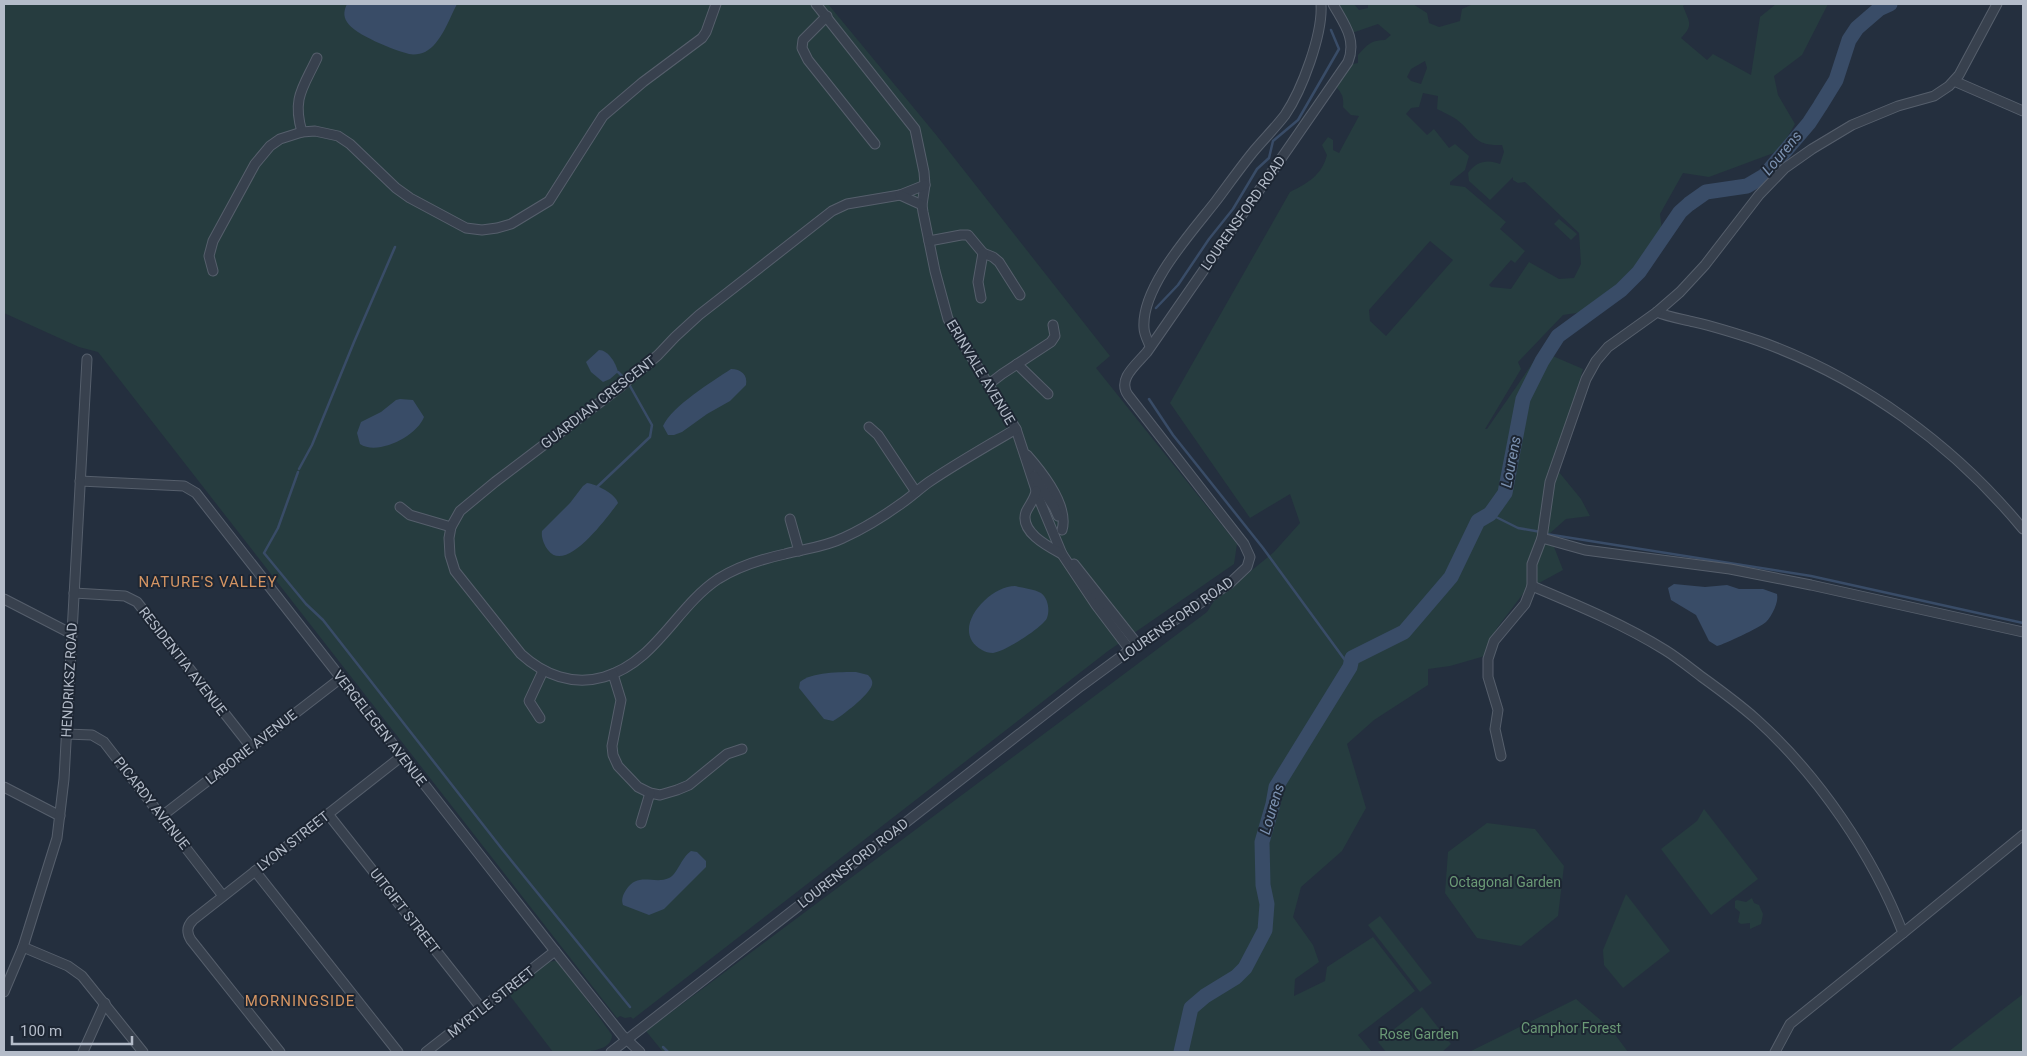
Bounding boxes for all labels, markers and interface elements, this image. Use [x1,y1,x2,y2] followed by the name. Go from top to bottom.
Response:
[1758,127,1806,179] water label: Lourens
[1198,153,1288,273] street label: LOURENSFORD ROAD
[943,317,1019,427] street label: ERINVALE AVENUE
[537,352,659,452] street label: GUARDIAN CRESCENT
[1497,435,1525,489] water label: Lourens
[139,573,277,591] district label: NATURE'S VALLEY
[1116,574,1236,664] street label: LOURENSFORD ROAD
[136,604,230,718] street label: RESIDENTIA AVENUE
[58,622,80,738] street label: HENDRIKSZ ROAD
[330,667,430,789] street label: VERGELEGEN AVENUE
[202,706,300,788] street label: LABORIE AVENUE
[111,754,193,852] street label: PICARDY AVENUE
[1256,781,1288,837] water label: Lourens
[254,808,333,874] street label: LYON STREET
[795,815,911,911] street label: LOURENSFORD ROAD
[367,865,444,957] street label: UITGIFT STREET
[1449,874,1561,890] park label: Octagonal Garden
[444,963,538,1041] street label: MYRTLE STREET
[245,992,355,1010] district label: MORNINGSIDE
[12,1014,132,1046] scale bar
[1521,1020,1622,1036] park label: Camphor Forest
[20,1022,62,1040] text: 100 m
[1379,1026,1459,1042] park label: Rose Garden

